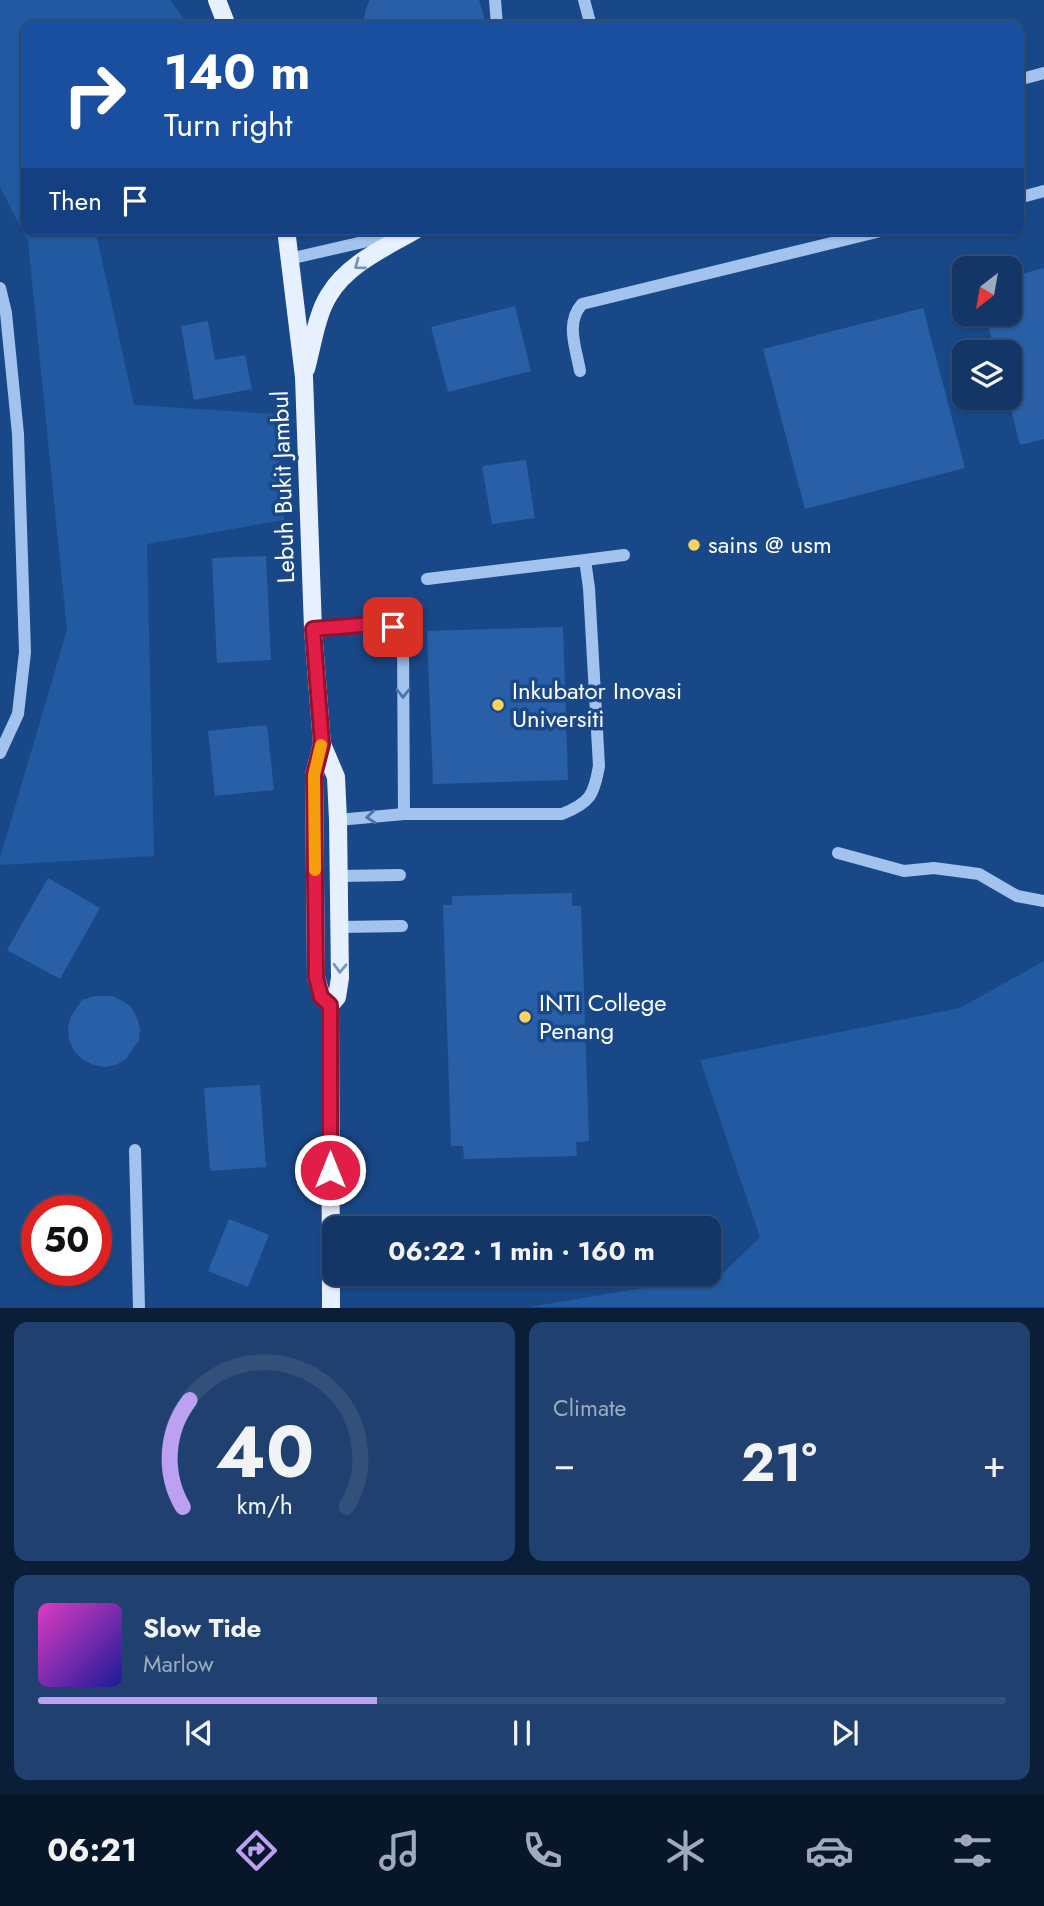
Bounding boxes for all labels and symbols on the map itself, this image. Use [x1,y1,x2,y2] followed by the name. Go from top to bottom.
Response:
[354,256,367,269] one-way arrow
[952,256,1022,326] north arrow
[262,390,303,584] street label: Lebuh Bukit Jambul
[708,527,832,562] place label: sains @ usm
[686,537,702,553] marker: sains @ usm
[363,597,423,657] pin
[512,673,682,736] place label: Inkubator Inovasi Universiti
[395,688,411,699] one-way arrow
[490,697,506,713] marker: Inkubator Inovasi Universiti
[365,809,376,824] one-way arrow
[333,963,348,974] one-way arrow
[539,985,667,1048] place label: INTI College Penang
[517,1009,533,1025] marker: INTI College Penang
[293,1133,367,1207] position arrow
[21,1195,112,1286] speed limit sign: 50

